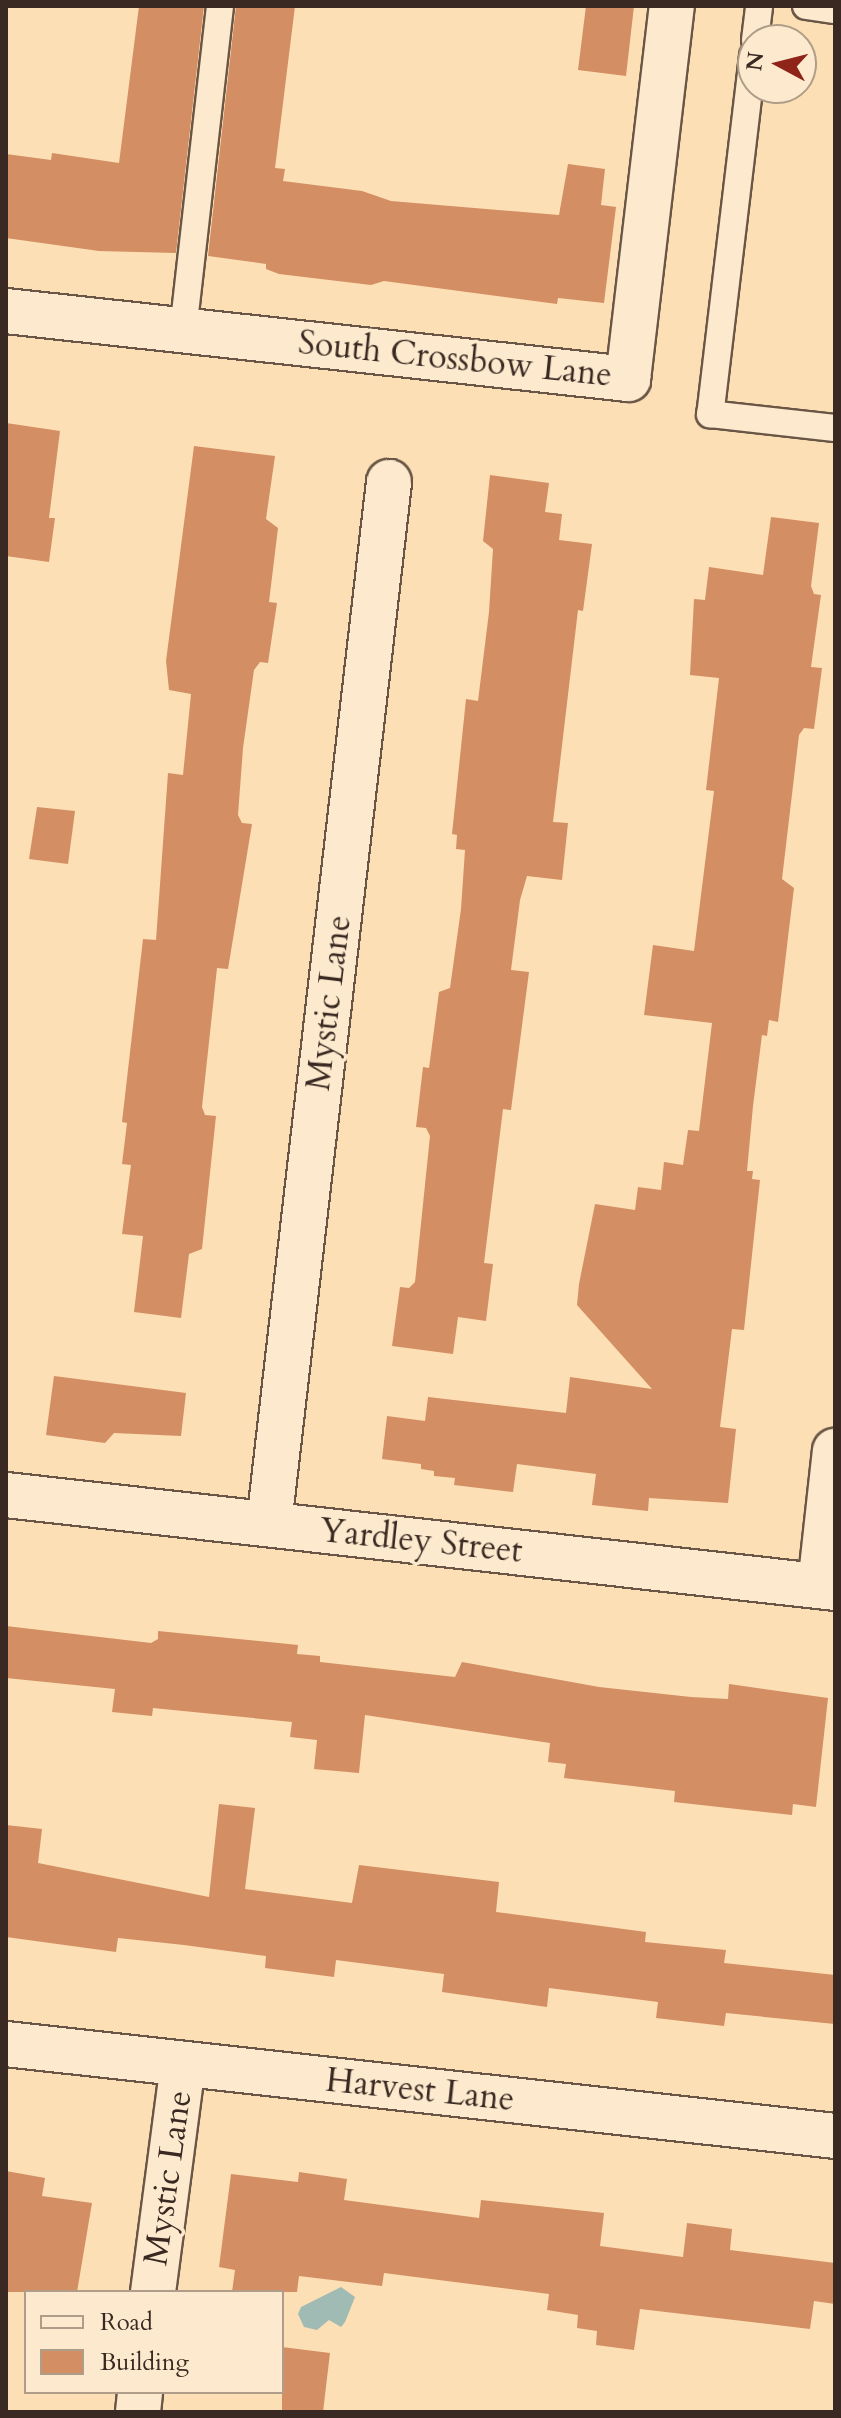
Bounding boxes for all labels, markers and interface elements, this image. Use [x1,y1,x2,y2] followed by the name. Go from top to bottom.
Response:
[737,24,817,104] north arrow
[739,50,771,73] text: N
[296,322,614,396] street label: South Crossbow Lane
[298,913,360,1093] street label: Mystic Lane
[318,1510,524,1572] street label: Yardley Street
[324,2060,516,2120] street label: Harvest Lane
[136,2088,200,2268] street label: Mystic Lane
[24,2290,284,2394] legend
[100,2306,153,2339] text: Road
[100,2346,189,2379] text: Building

